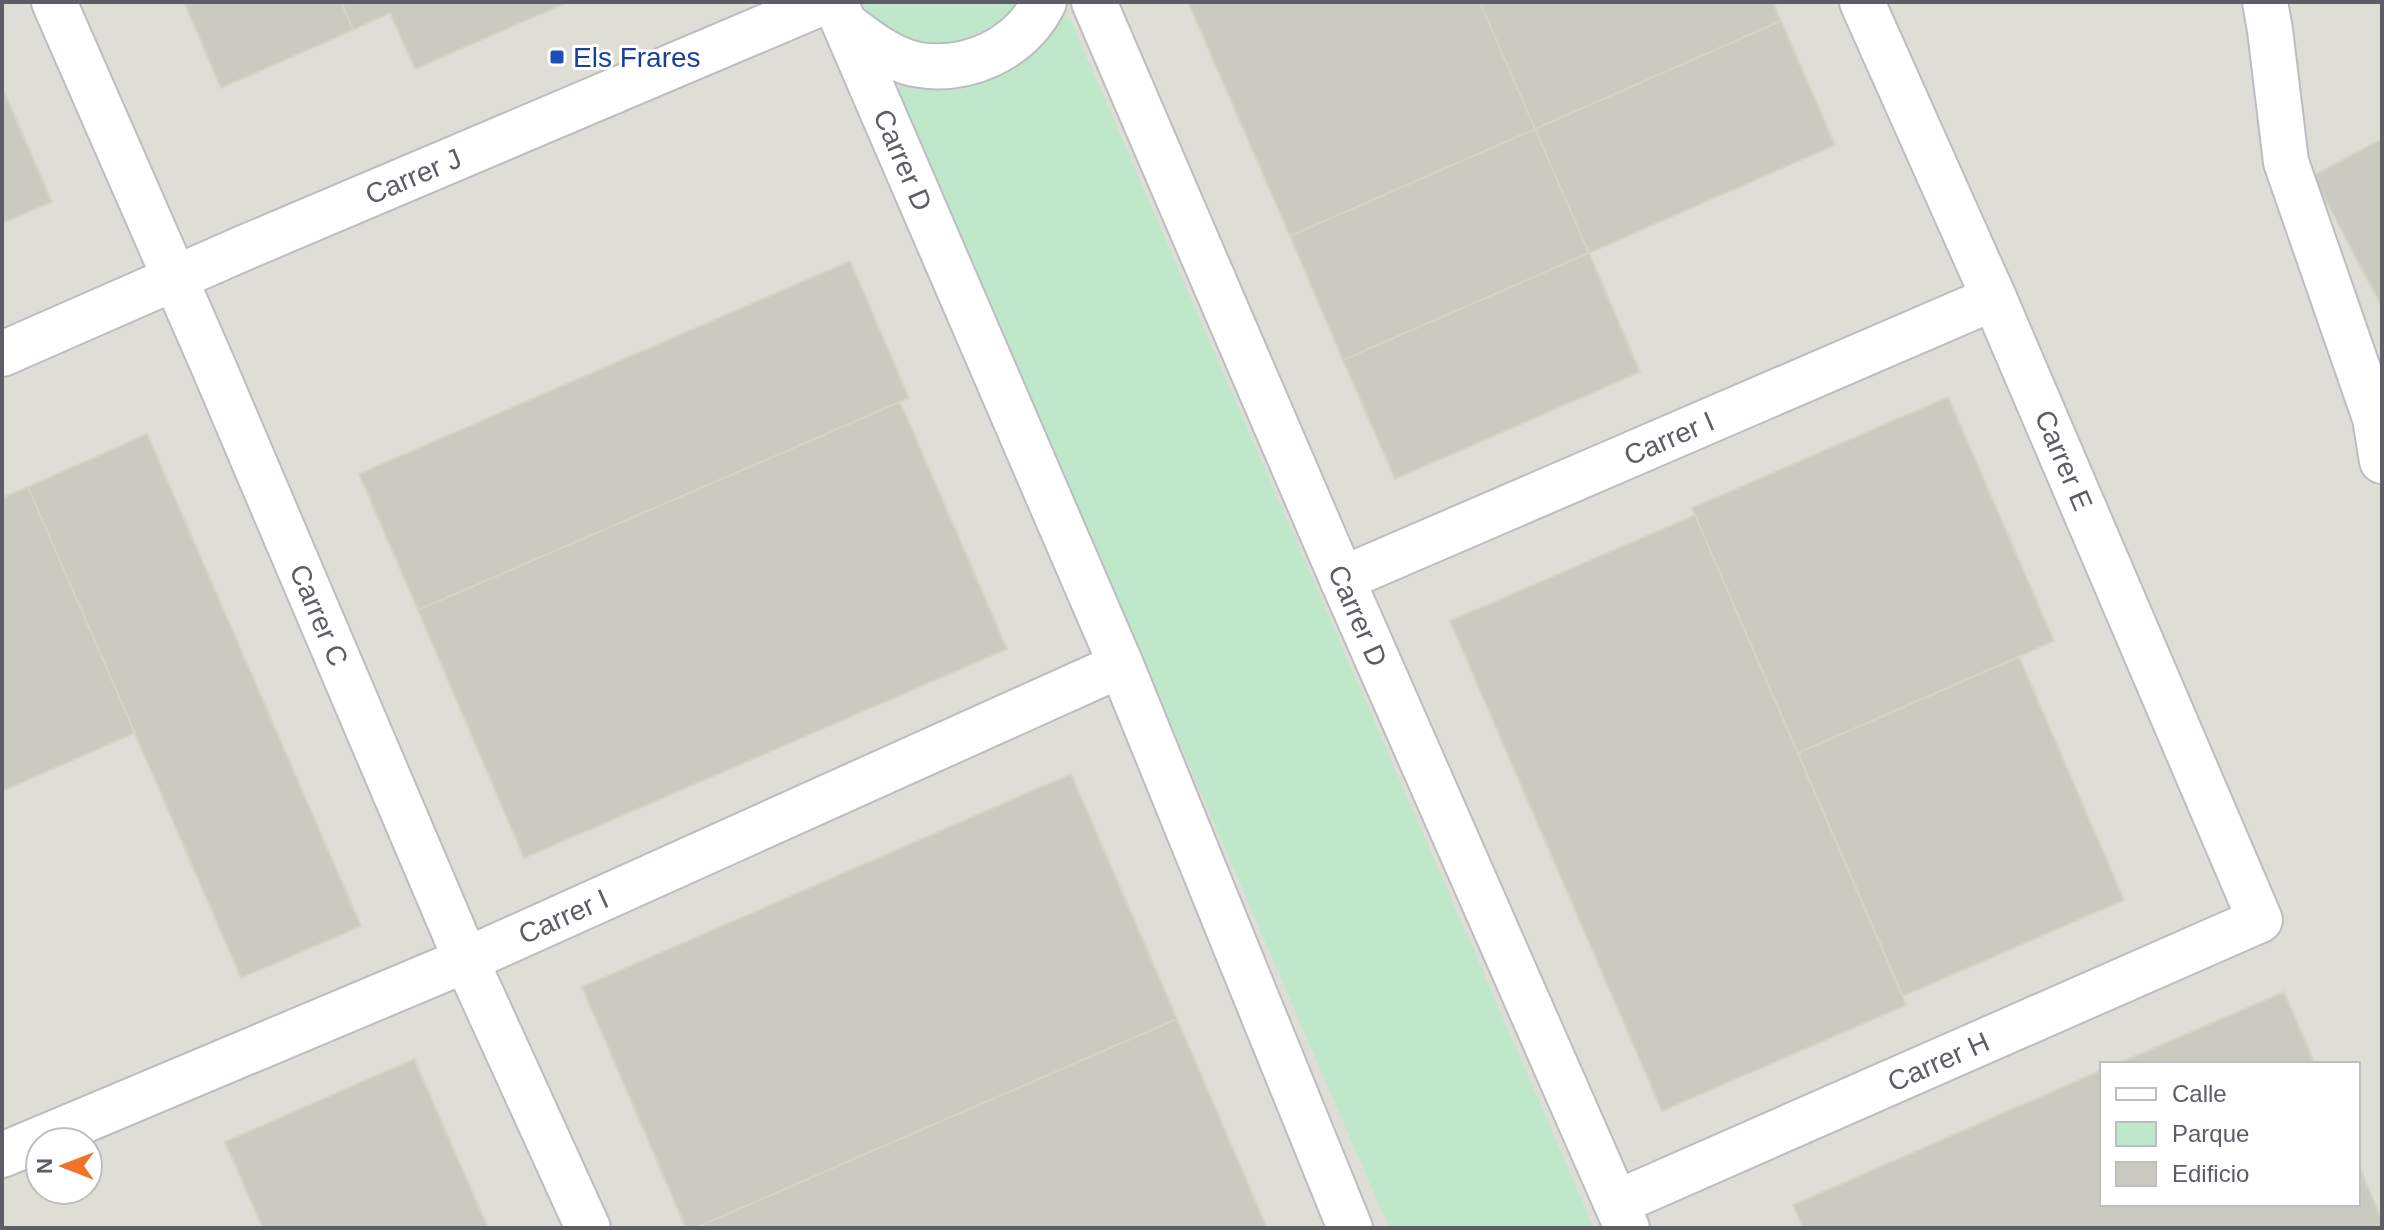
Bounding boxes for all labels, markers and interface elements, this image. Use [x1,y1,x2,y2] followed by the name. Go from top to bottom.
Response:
[573,42,701,73] place label: Els Frares
[548,48,566,66] marker: Els Frares
[867,105,938,216] street label: Carrer D
[361,143,466,211] street label: Carrer J
[2029,405,2098,515] street label: Carrer E
[1619,406,1719,472] street label: Carrer I
[284,560,354,671] street label: Carrer C
[1322,560,1393,671] street label: Carrer D
[514,883,613,950] street label: Carrer I
[1883,1026,1994,1098] street label: Carrer H
[2100,1062,2360,1206] legend
[2172,1080,2227,1107] text: Calle
[2172,1120,2249,1147] text: Parque
[24,1126,104,1206] north arrow
[32,1158,57,1174] text: N
[2172,1160,2249,1187] text: Edificio

